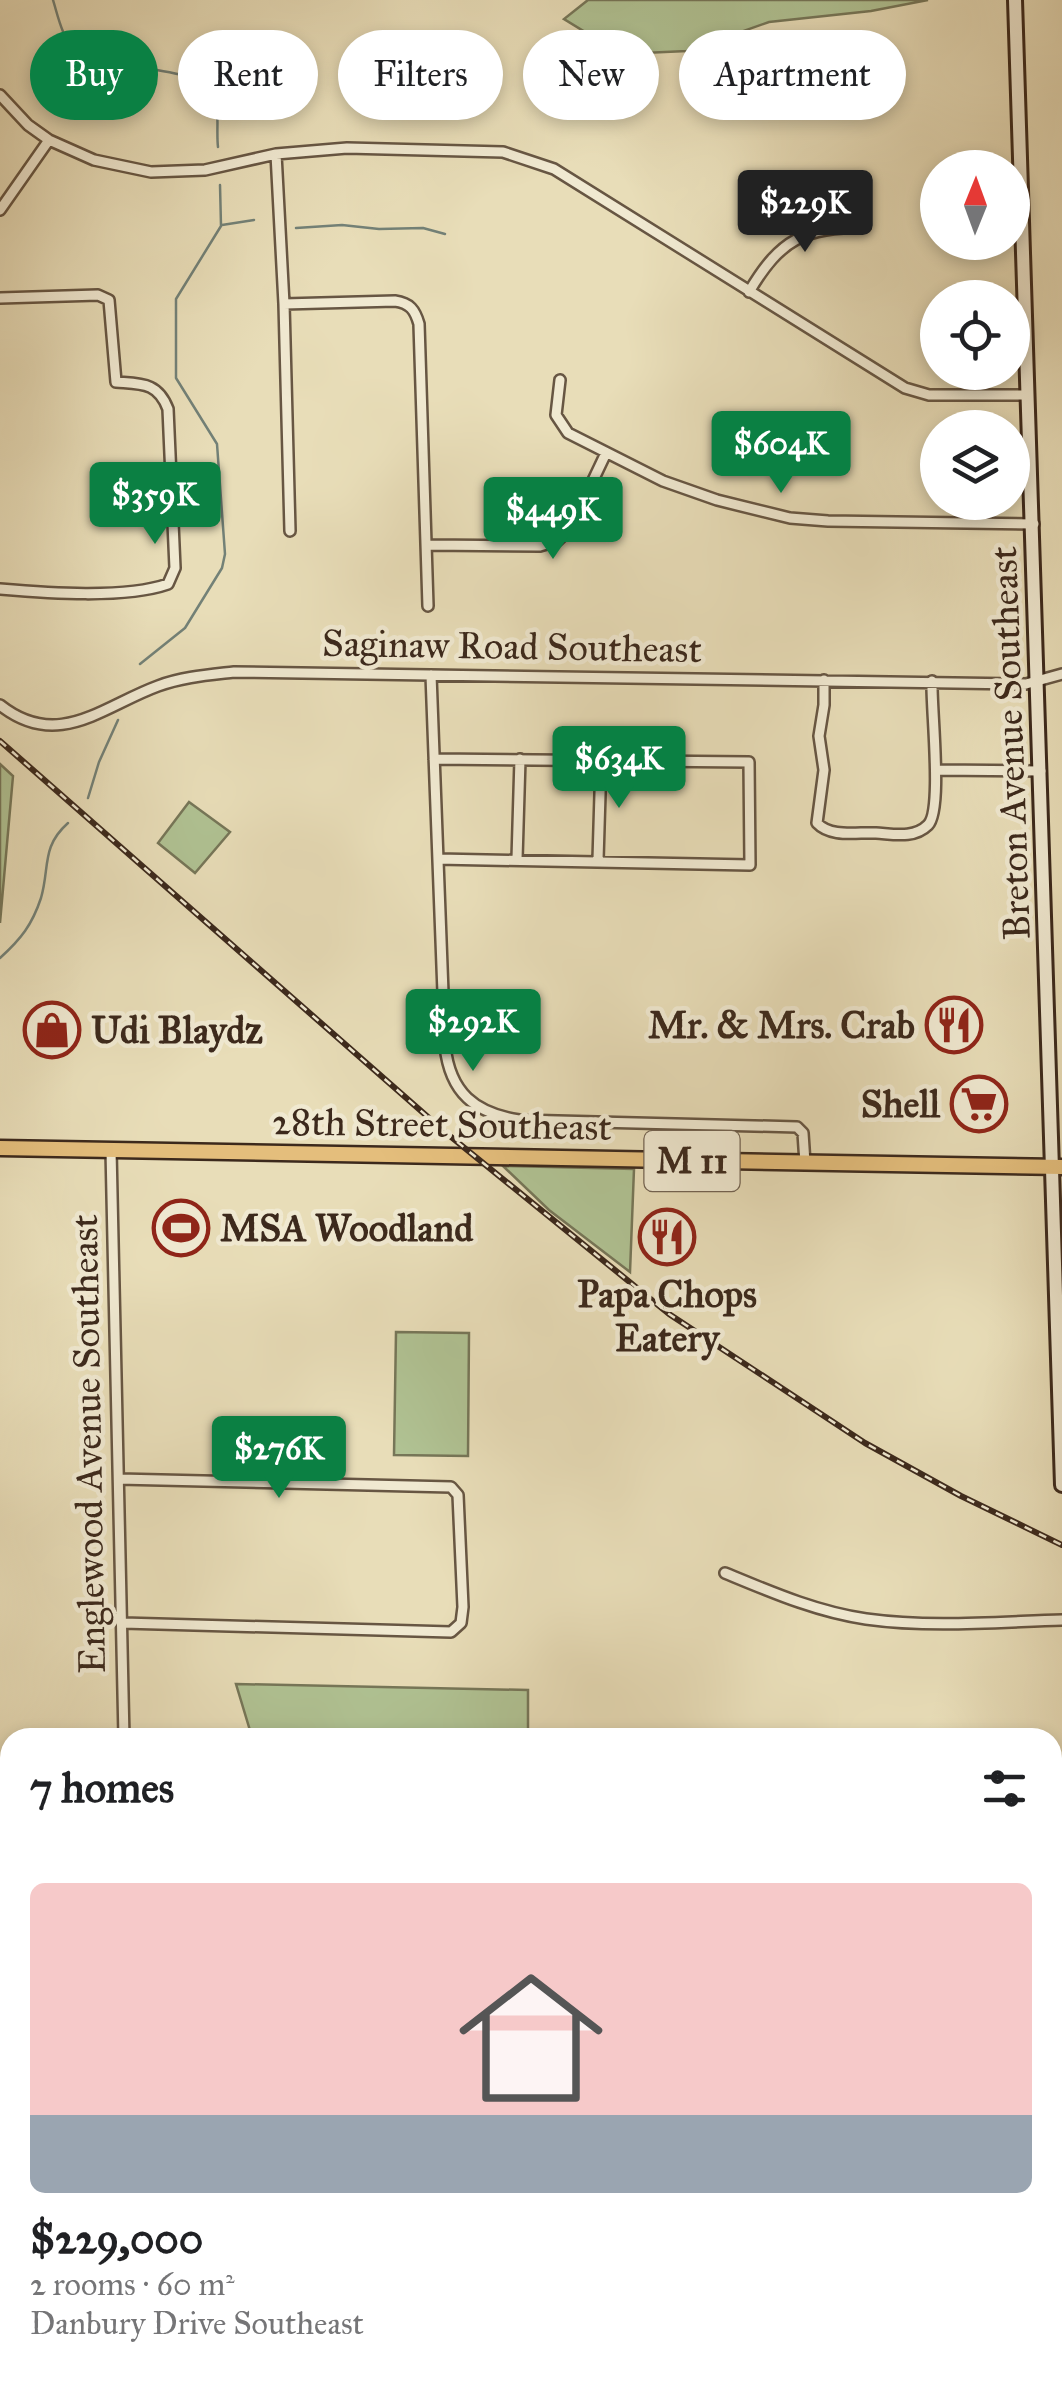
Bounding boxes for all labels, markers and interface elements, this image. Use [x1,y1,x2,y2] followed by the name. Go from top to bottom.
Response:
[30,30,158,120] chip: Buy
[178,30,318,120] chip: Rent
[338,30,503,120] chip: Filters
[523,30,659,120] chip: New
[679,30,906,120] chip: Apartment
[920,150,1030,260] north arrow
[920,150,1030,520] map controls
[735,170,875,255] pin: $229K
[760,183,850,222] text: $229K
[920,280,1030,390] button: locate
[920,410,1030,520] button: layers
[711,411,851,496] pin: $604K
[734,424,828,463] text: $604K
[85,462,225,547] pin: $359K
[112,475,198,514] text: $359K
[483,477,623,562] pin: $449K
[506,490,600,529] text: $449K
[980,545,1040,941] street label: Breton Avenue Southeast
[322,620,702,672] street label: Saginaw Road Southeast
[549,726,689,811] pin: $634K
[575,739,663,778] text: $634K
[403,989,543,1074] pin: $292K
[924,995,984,1055] restaurant icon: Mr. & Mrs. Crab
[22,1000,82,1060] shop icon: Udi Blaydz
[428,1002,518,1041] text: $292K
[648,1002,915,1048] place label: Mr. & Mrs. Crab
[91,1007,263,1053] place label: Udi Blaydz
[949,1074,1009,1134] supermarket icon: Shell
[861,1081,941,1127] place label: Shell
[272,1098,612,1150] street label: 28th Street Southeast
[644,1131,740,1191] road number: M 11
[151,1198,211,1258] sports icon: MSA Woodland
[220,1205,474,1251] place label: MSA Woodland
[637,1207,697,1267] restaurant icon: Papa Chops Eatery
[61,1214,115,1674] street label: Englewood Avenue Southeast
[577,1271,757,1361] place label: Papa Chops Eatery
[209,1416,349,1501] pin: $276K
[234,1429,324,1468] text: $276K
[977,1761,1032,1816] icon: filters
[30,1762,174,1814] text: 7 homes
[441,1948,621,2128] icon: home
[30,2213,203,2265] text: $229,000
[30,2265,235,2304] text: 2 rooms · 60 m²
[30,2304,364,2343] text: Danbury Drive Southeast

